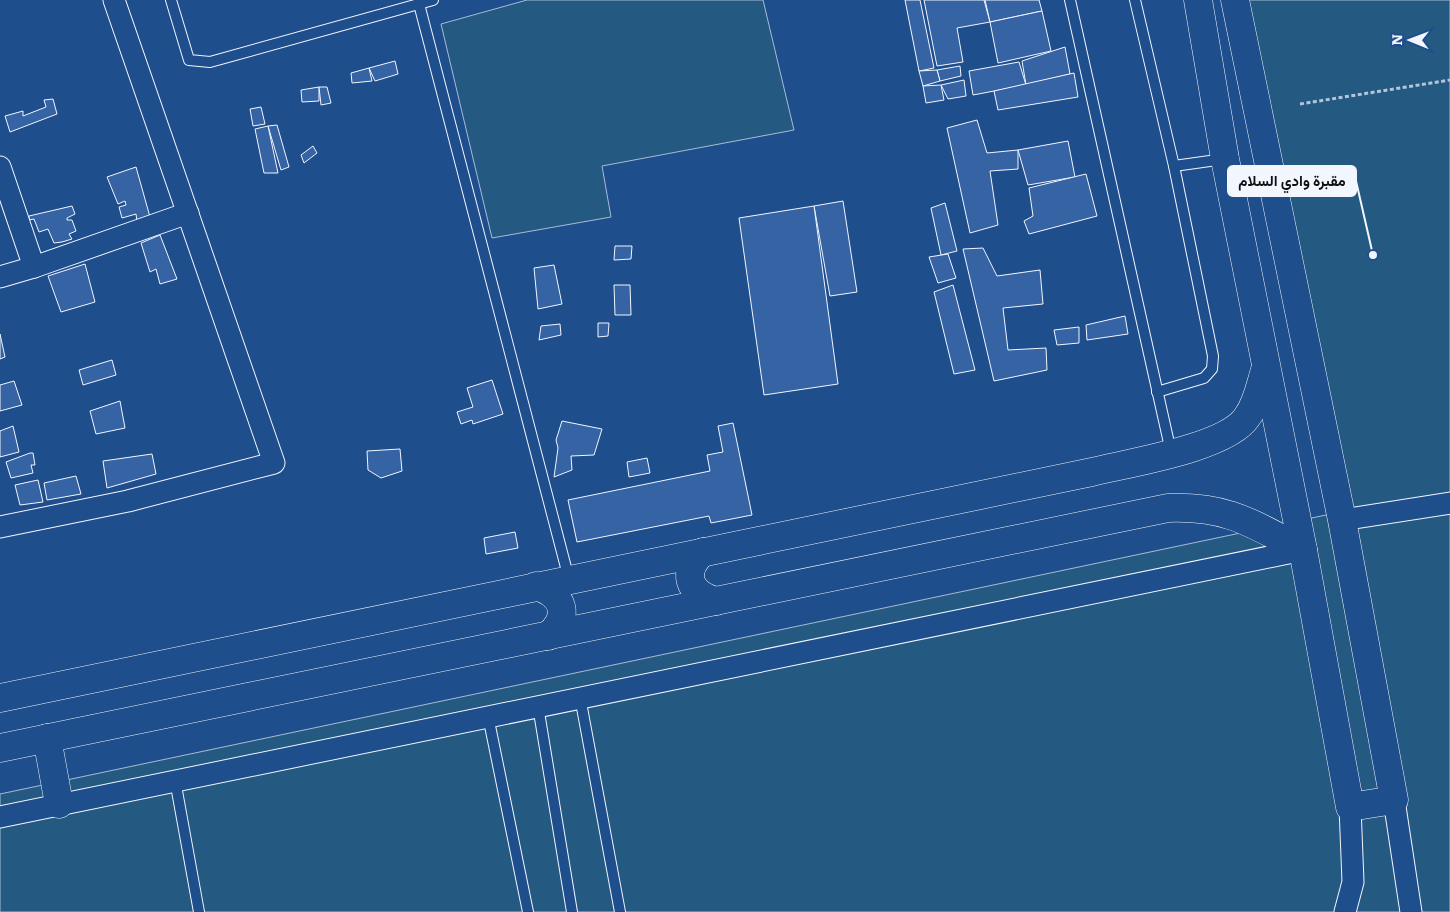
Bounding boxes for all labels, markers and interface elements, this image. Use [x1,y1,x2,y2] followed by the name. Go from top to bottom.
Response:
[1385,15,1435,65] north arrow
[1386,33,1406,46] text: N
[1228,166,1356,196] callout: مقبرة وادي السلام
[1238,168,1346,194] text: مقبرة وادي السلام

